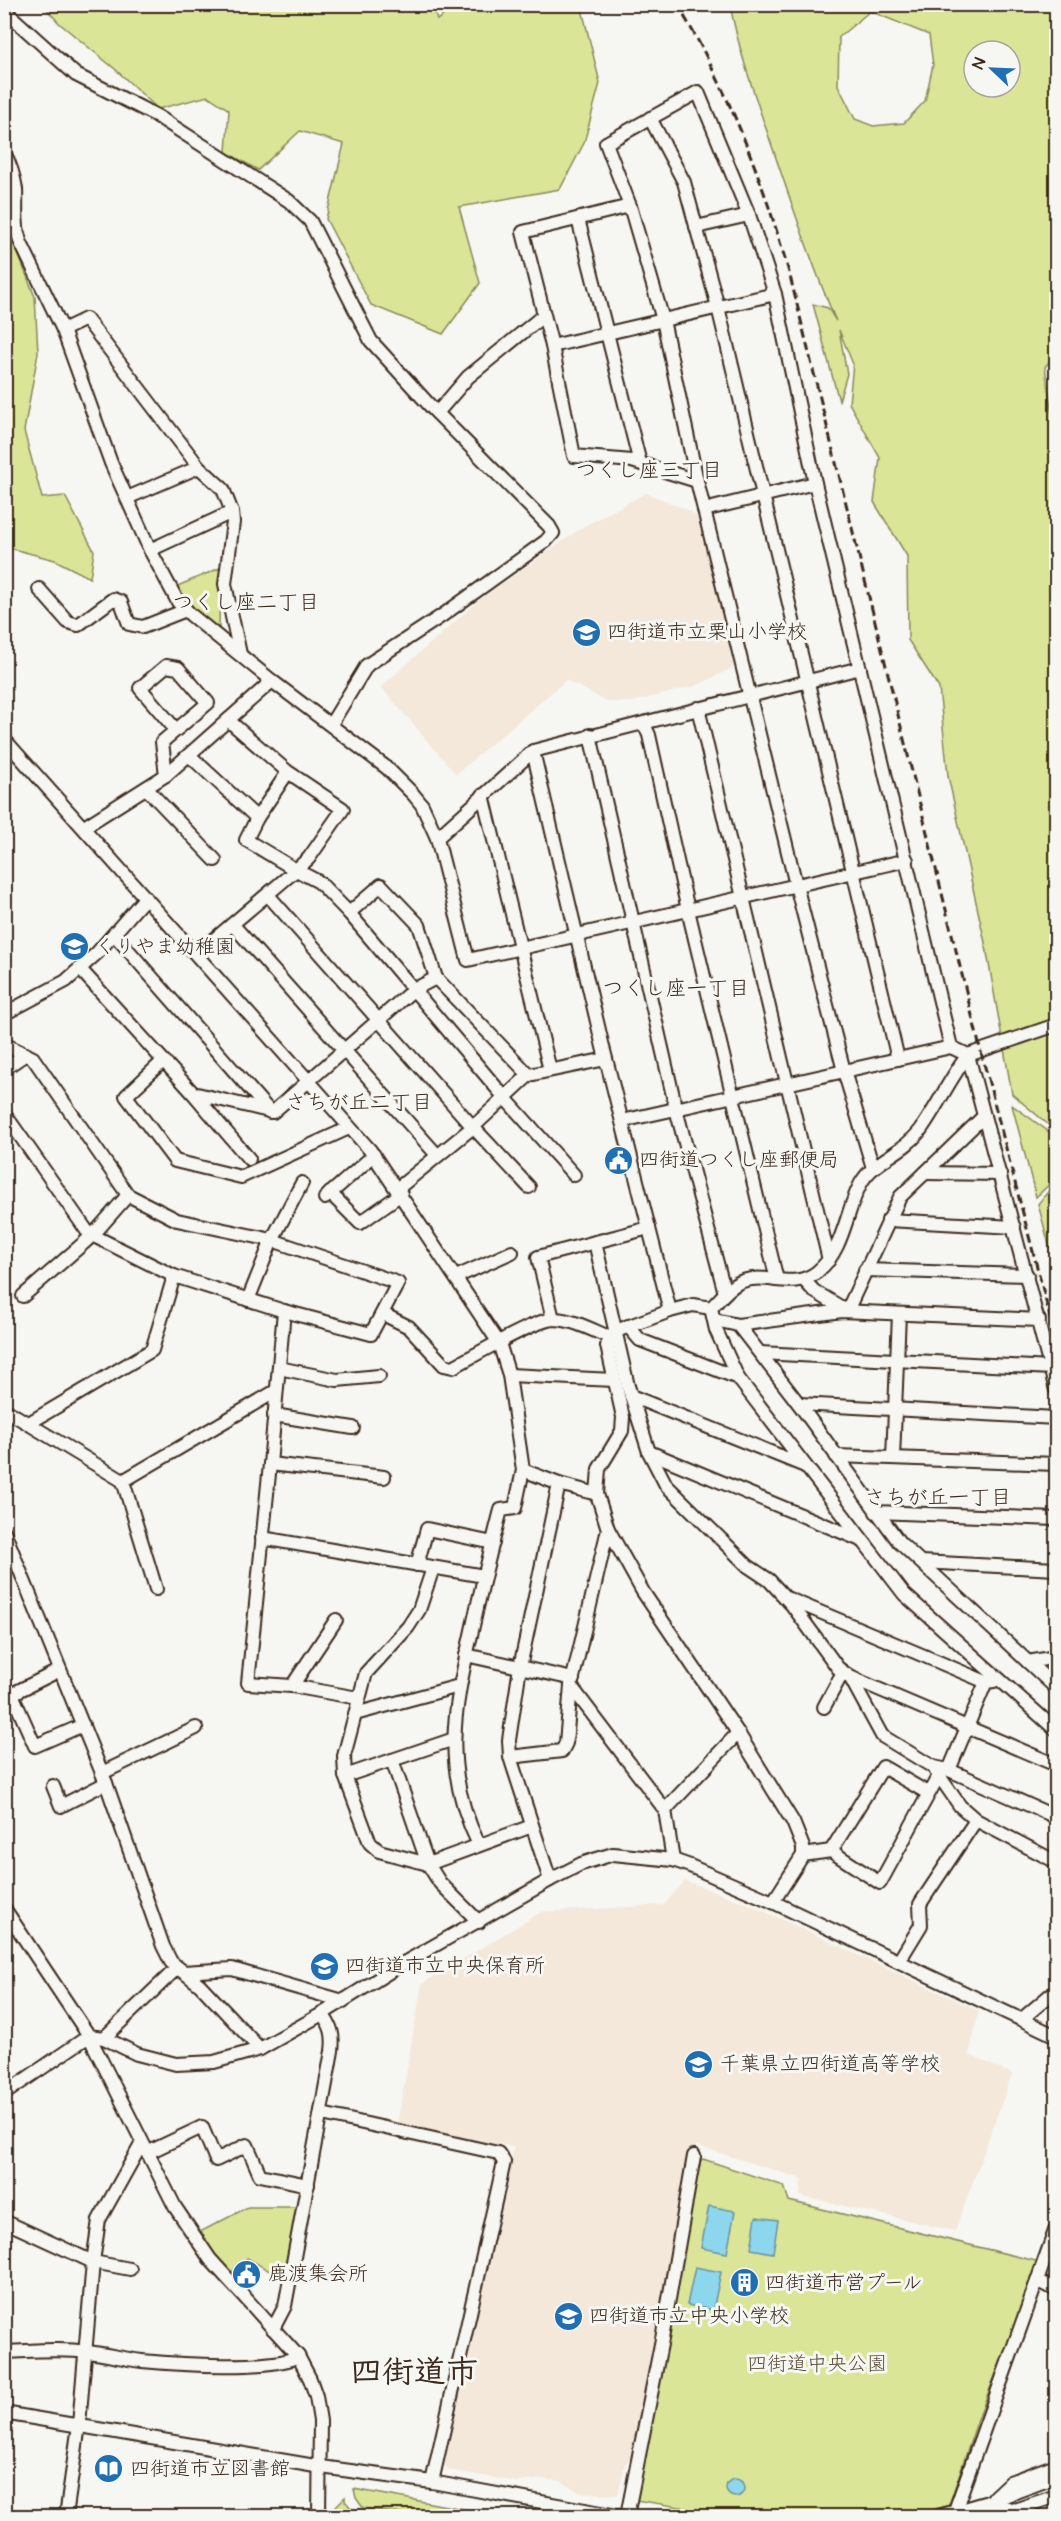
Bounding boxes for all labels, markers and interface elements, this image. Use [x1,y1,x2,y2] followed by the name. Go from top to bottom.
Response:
[962,39,1022,99] north arrow
[967,55,991,72] text: N
[576,456,723,485] district label: つくし座三丁目
[173,588,320,617] district label: つくし座二丁目
[570,616,602,648] school or university icon: 四街道市立栗山小学校
[607,618,807,646] place label: 四街道市立栗山小学校
[58,931,90,963] school or university icon: くりやま幼稚園
[95,933,235,961] place label: くりやま幼稚園
[603,974,750,1003] district label: つくし座一丁目
[286,1088,433,1117] district label: さちが丘二丁目
[602,1144,634,1176] public building icon: 四街道つくし座郵便局
[639,1146,839,1174] place label: 四街道つくし座郵便局
[865,1483,1012,1512] district label: さちが丘一丁目
[308,1950,340,1982] school or university icon: 四街道市立中央保育所
[345,1952,545,1980] place label: 四街道市立中央保育所
[683,2048,715,2080] school or university icon: 千葉県立四街道高等学校
[720,2050,940,2078] place label: 千葉県立四街道高等学校
[231,2258,263,2290] public building icon: 鹿渡集会所
[268,2260,368,2288] place label: 鹿渡集会所
[728,2267,760,2299] building icon: 四街道市営プール
[765,2269,923,2297] place label: 四街道市営プール
[552,2300,584,2332] school or university icon: 四街道市立中央小学校
[589,2302,789,2330] place label: 四街道市立中央小学校
[350,2350,478,2395] district label: 四街道市
[747,2350,887,2378] park label: 四街道中央公園
[93,2453,125,2485] library icon: 四街道市立図書館
[130,2455,290,2483] place label: 四街道市立図書館

